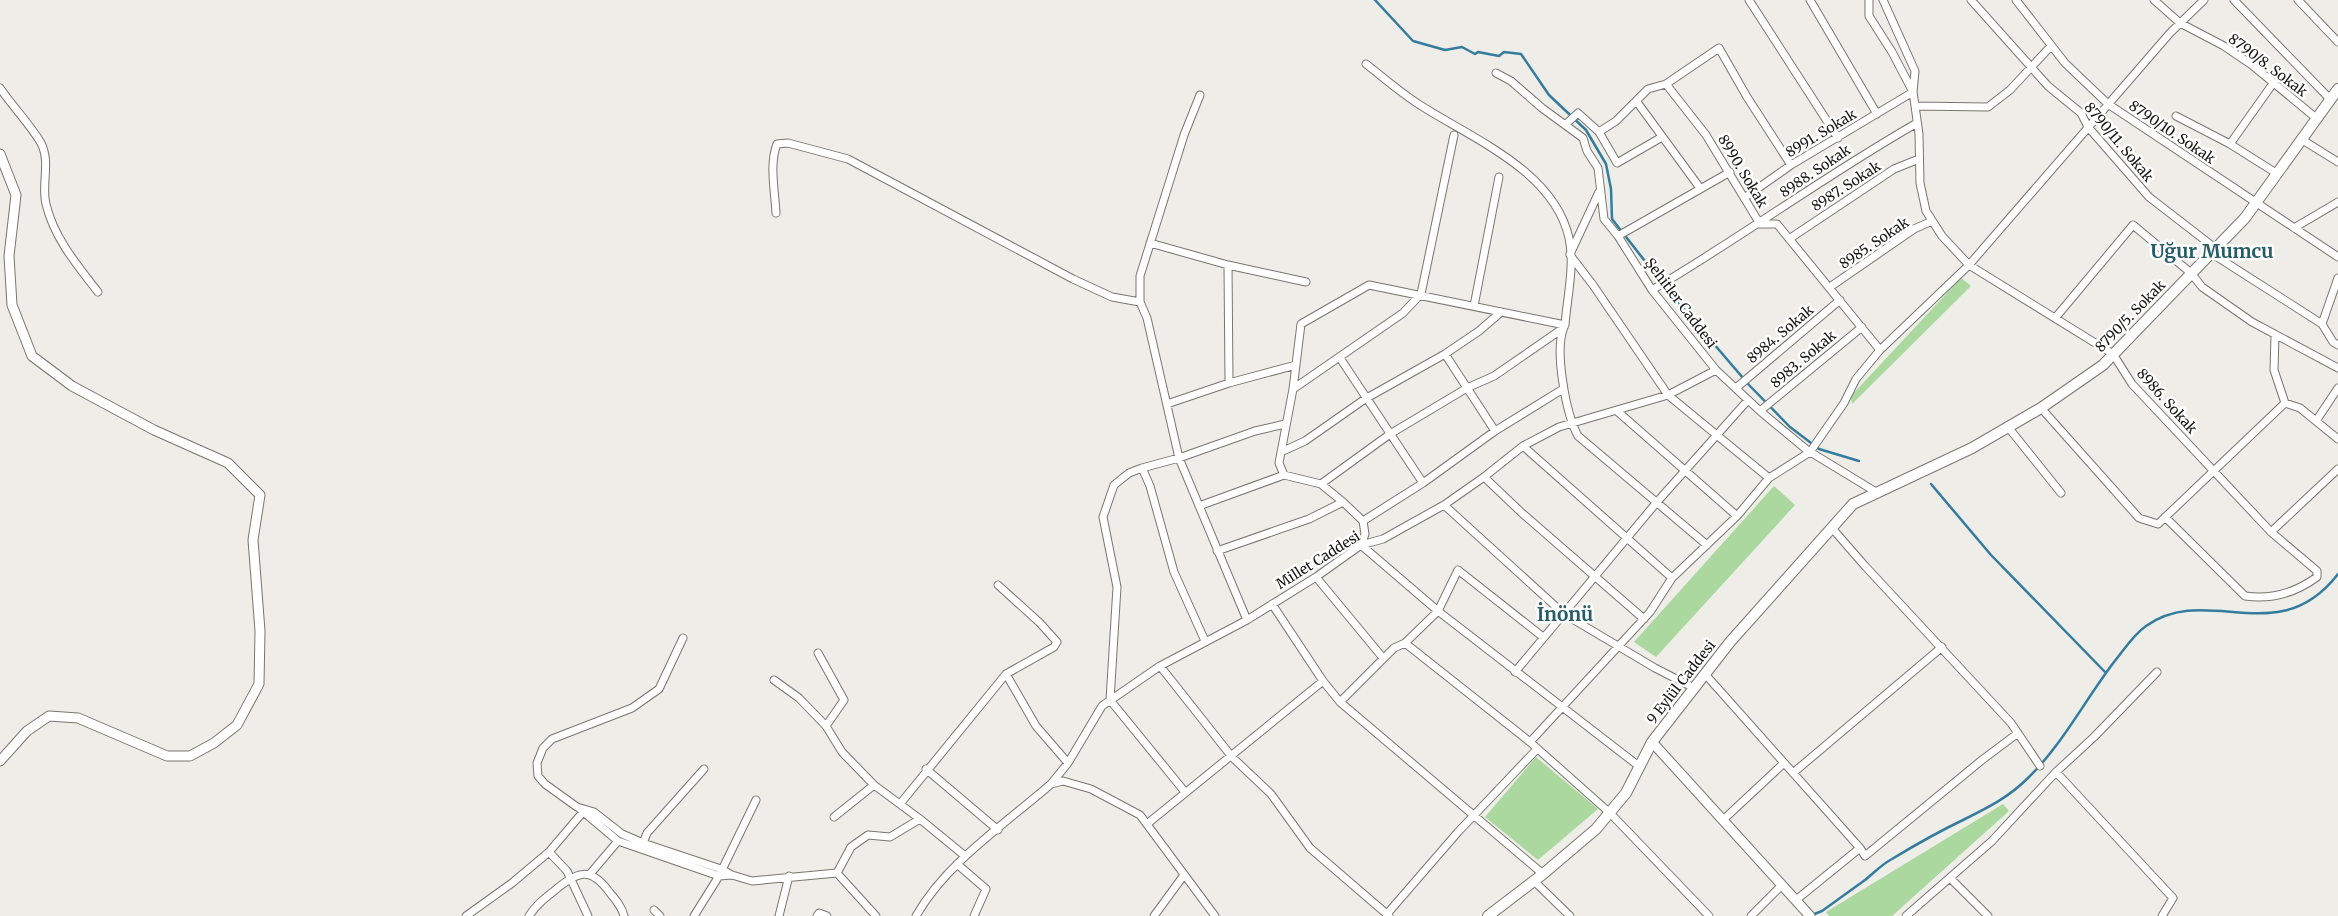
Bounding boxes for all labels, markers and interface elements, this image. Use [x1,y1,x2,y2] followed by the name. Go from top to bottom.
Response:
[2225,29,2311,101] street label: 8790/8. Sokak
[2125,96,2219,168] street label: 8790/10. Sokak
[2080,99,2158,186] street label: 8790/11. Sokak
[1782,105,1860,161] street label: 8991. Sokak
[1714,131,1772,211] street label: 8990. Sokak
[1776,141,1854,201] street label: 8988. Sokak
[1808,157,1884,215] street label: 8987. Sokak
[1836,213,1912,273] street label: 8985. Sokak
[2150,239,2274,263] district label: Uğur Mumcu
[1641,254,1721,352] street label: Şehitler Caddesi
[2091,276,2169,356] street label: 8790/5. Sokak
[1743,301,1817,367] street label: 8984. Sokak
[1766,326,1840,392] street label: 8983. Sokak
[2133,365,2201,437] street label: 8986. Sokak
[1273,527,1364,593] street label: Millet Caddesi
[1537,602,1593,626] district label: İnönü
[1643,636,1720,727] street label: 9 Eylül Caddesi

